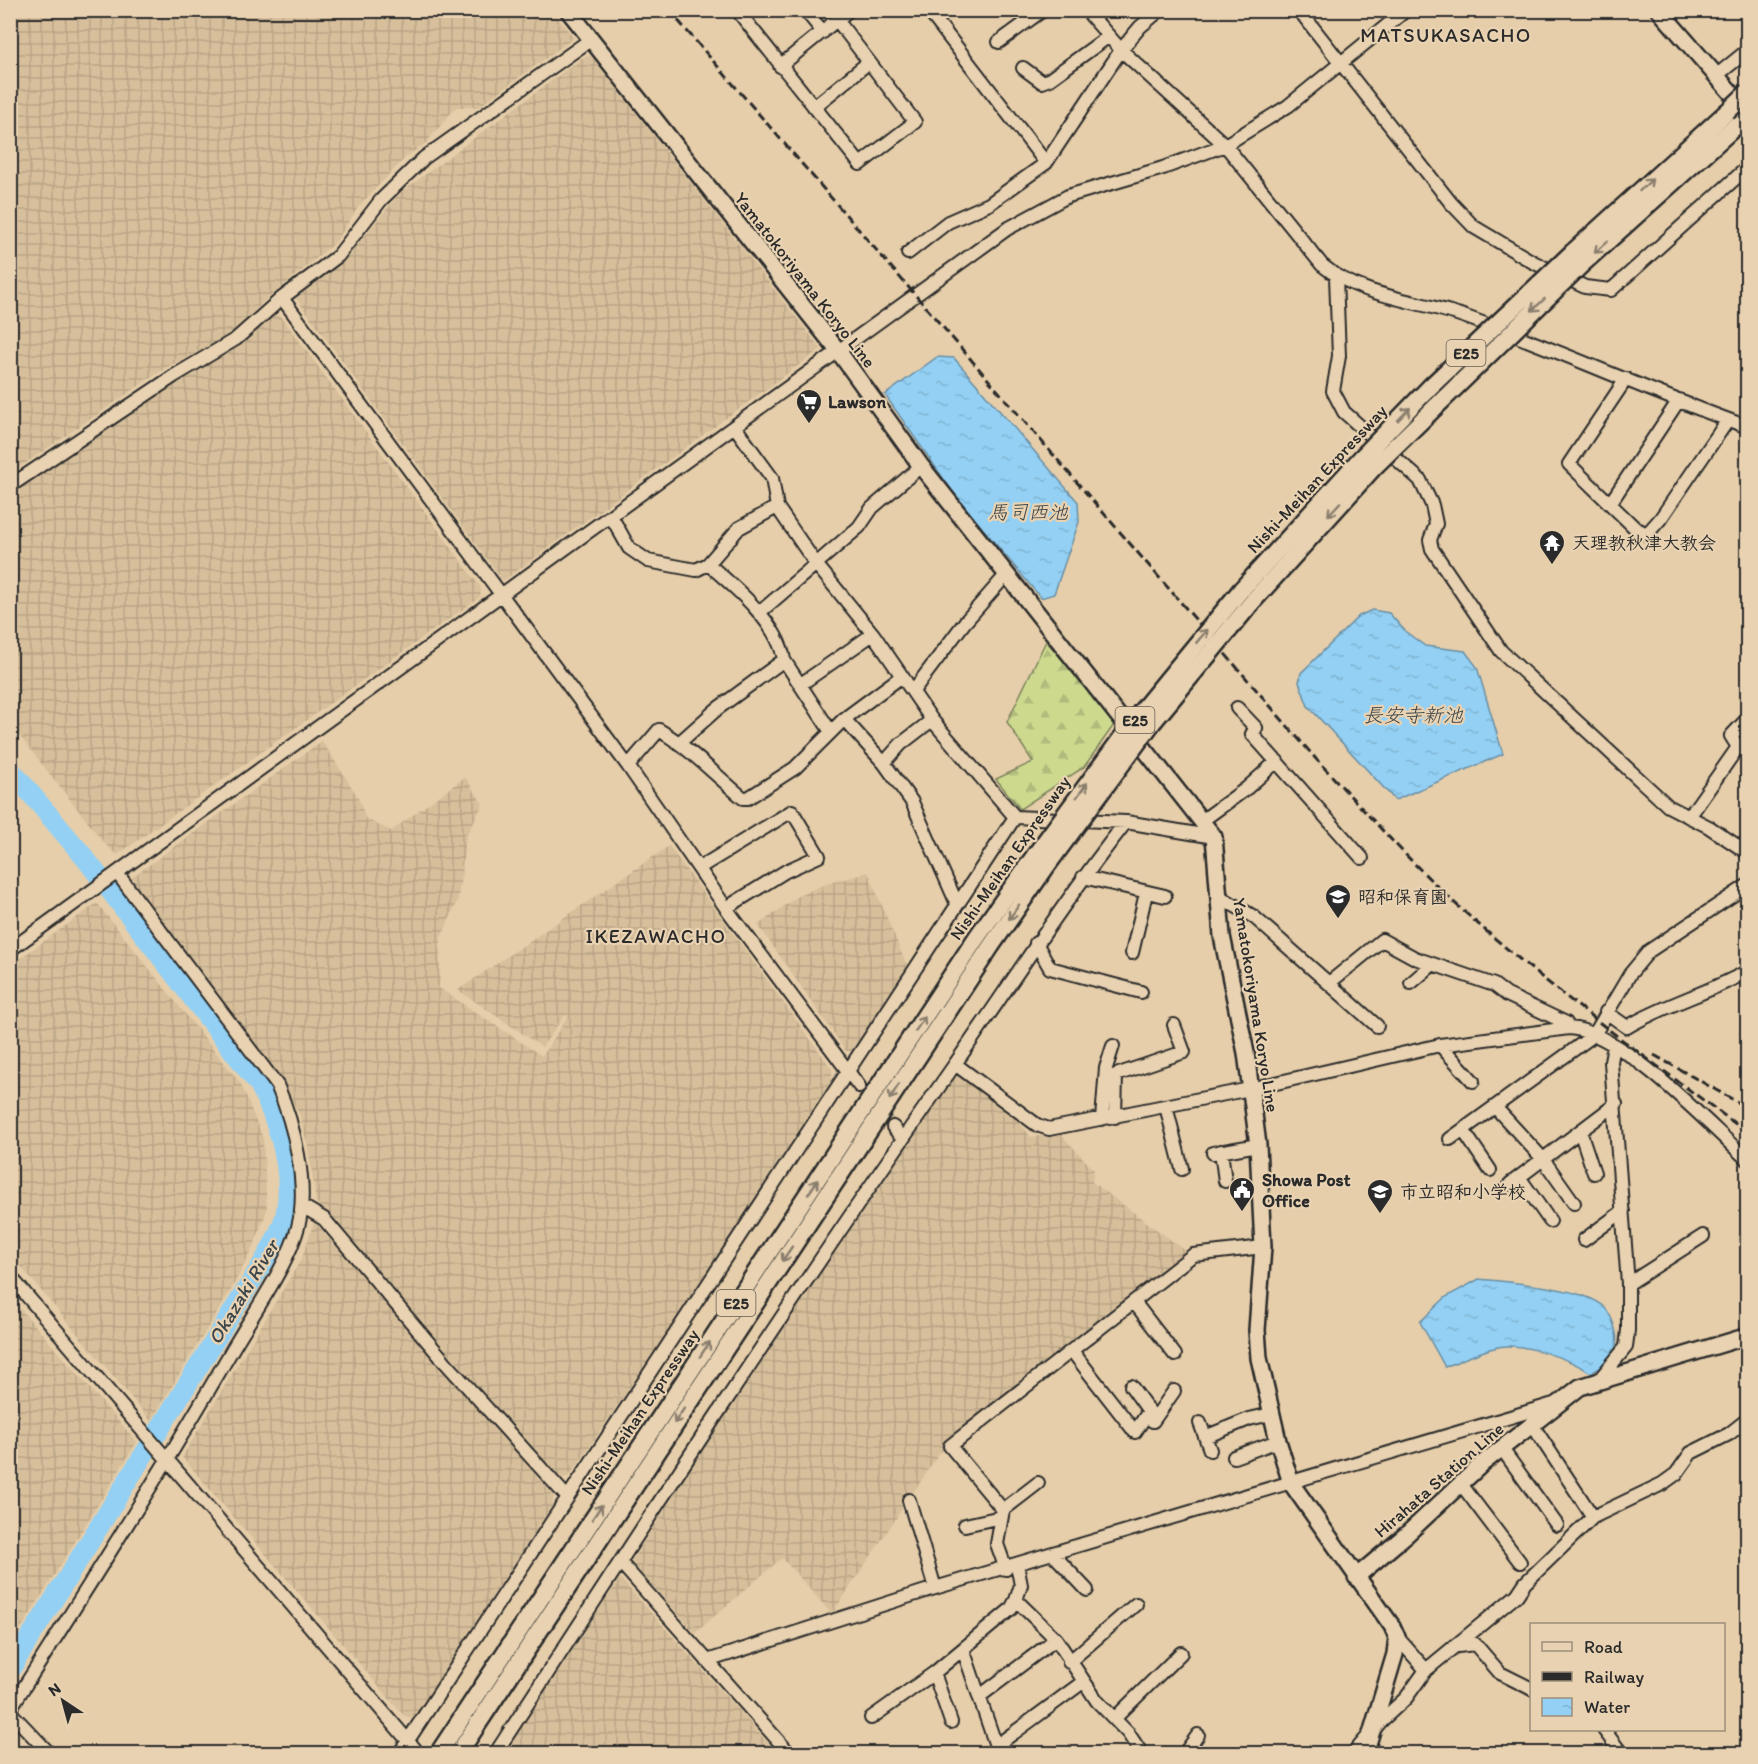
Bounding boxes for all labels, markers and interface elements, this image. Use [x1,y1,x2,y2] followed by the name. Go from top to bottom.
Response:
[1360,23,1532,47] district label: MATSUKASACHO
[1639,178,1654,192] one-way arrow
[730,188,880,372] street label: Yamatokoriyama Koryo Line
[1594,240,1609,254] one-way arrow
[1531,298,1546,312] one-way arrow
[1446,340,1486,366] road number: E25
[794,387,824,425] supermarket icon: Lawson
[828,391,887,413] place label: Lawson
[1242,400,1392,558] street label: Nishi-Meihan Expressway
[1397,407,1411,422] one-way arrow
[988,500,1069,524] water label: 馬司西池
[1327,501,1342,516] one-way arrow
[1537,528,1567,566] temple icon: 天理教秋津大教会
[1572,532,1716,554] place label: 天理教秋津大教会
[1195,629,1209,644] one-way arrow
[1363,703,1464,727] water label: 長安寺新池
[1116,707,1154,733] road number: E25
[945,771,1075,944] street label: Nishi-Meihan Expressway
[1076,783,1088,799] one-way arrow
[1323,882,1353,920] school or university icon: 昭和保育園
[1358,886,1448,908] place label: 昭和保育園
[1228,896,1284,1114] street label: Yamatokoriyama Koryo Line
[1008,904,1021,920] one-way arrow
[586,924,726,948] district label: IKEZAWACHO
[915,1016,927,1033] one-way arrow
[888,1083,901,1100] one-way arrow
[1262,1169,1351,1212] place label: Showa Post Office
[1227,1175,1257,1213] public building icon: Showa Post Office
[1365,1177,1395,1215] school or university icon: 市立昭和小学校
[807,1179,819,1196] one-way arrow
[1400,1181,1526,1203] place label: 市立昭和小学校
[202,1233,285,1349] water label: Okazaki River
[780,1245,792,1262] one-way arrow
[716,1290,756,1316] road number: E25
[576,1324,704,1499] street label: Nishi-Meihan Expressway
[699,1342,711,1358] one-way arrow
[672,1408,685,1425] one-way arrow
[1370,1418,1508,1542] street label: Hirahata Station Line
[591,1504,603,1521] one-way arrow
[1530,1623,1725,1731] legend
[1584,1636,1623,1658] text: Road
[1584,1666,1645,1688] text: Railway
[33,1671,93,1731] north arrow
[45,1678,64,1700] text: N
[1584,1696,1630,1718] text: Water

